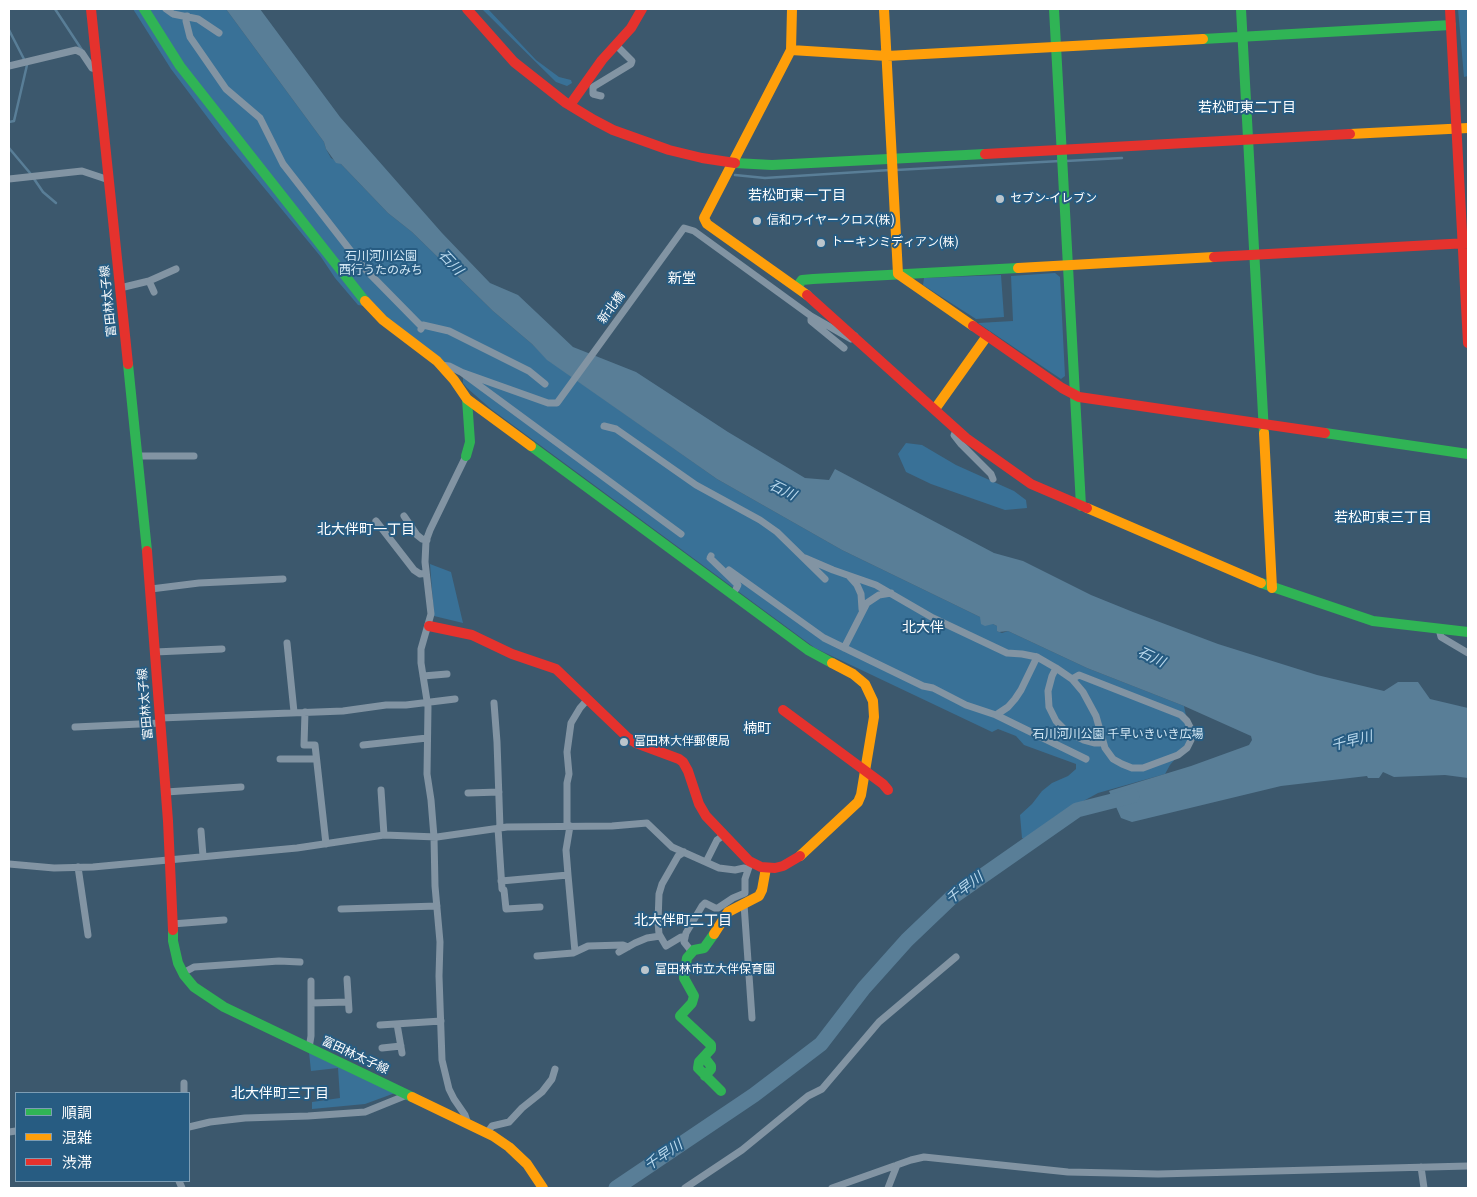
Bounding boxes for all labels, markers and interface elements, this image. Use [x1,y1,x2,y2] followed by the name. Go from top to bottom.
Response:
[1198,100,1296,116] district label: 若松町東二丁目
[748,188,846,204] district label: 若松町東一丁目
[1010,192,1097,206] place label: セブン-イレブン
[994,193,1006,205] marker: セブン-イレブン
[767,214,895,228] place label: 信和ワイヤークロス(株)
[751,215,763,227] marker: 信和ワイヤークロス(株)
[831,236,959,250] place label: トーキンミディアン(株)
[815,237,827,249] marker: トーキンミディアン(株)
[434,247,466,279] water label: 石川
[339,250,423,278] park label: 石川河川公園 西行うたのみち
[98,264,120,338] street label: 富田林太子線
[668,271,696,287] district label: 新堂
[596,289,628,327] street label: 新北橋
[766,477,798,505] water label: 石川
[1334,510,1432,526] district label: 若松町東三丁目
[317,522,415,538] district label: 北大伴町一丁目
[902,620,944,636] district label: 北大伴
[1135,644,1167,672] water label: 石川
[136,668,156,740] street label: 富田林太子線
[743,721,771,737] district label: 楠町
[1033,728,1203,742] park label: 石川河川公園 千早いきいき広場
[1330,729,1374,755] water label: 千早川
[634,735,730,749] place label: 富田林大伴郵便局
[618,736,630,748] marker: 富田林大伴郵便局
[943,870,987,908] water label: 千早川
[634,913,732,929] district label: 北大伴町二丁目
[655,963,775,977] place label: 富田林市立大伴保育園
[639,964,651,976] marker: 富田林市立大伴保育園
[319,1034,391,1078] street label: 富田林太子線
[231,1086,329,1102] district label: 北大伴町三丁目
[15,1092,190,1182] legend
[62,1104,92,1122] text: 順調
[62,1129,92,1147] text: 混雑
[642,1137,686,1175] water label: 千早川
[62,1154,92,1172] text: 渋滞

